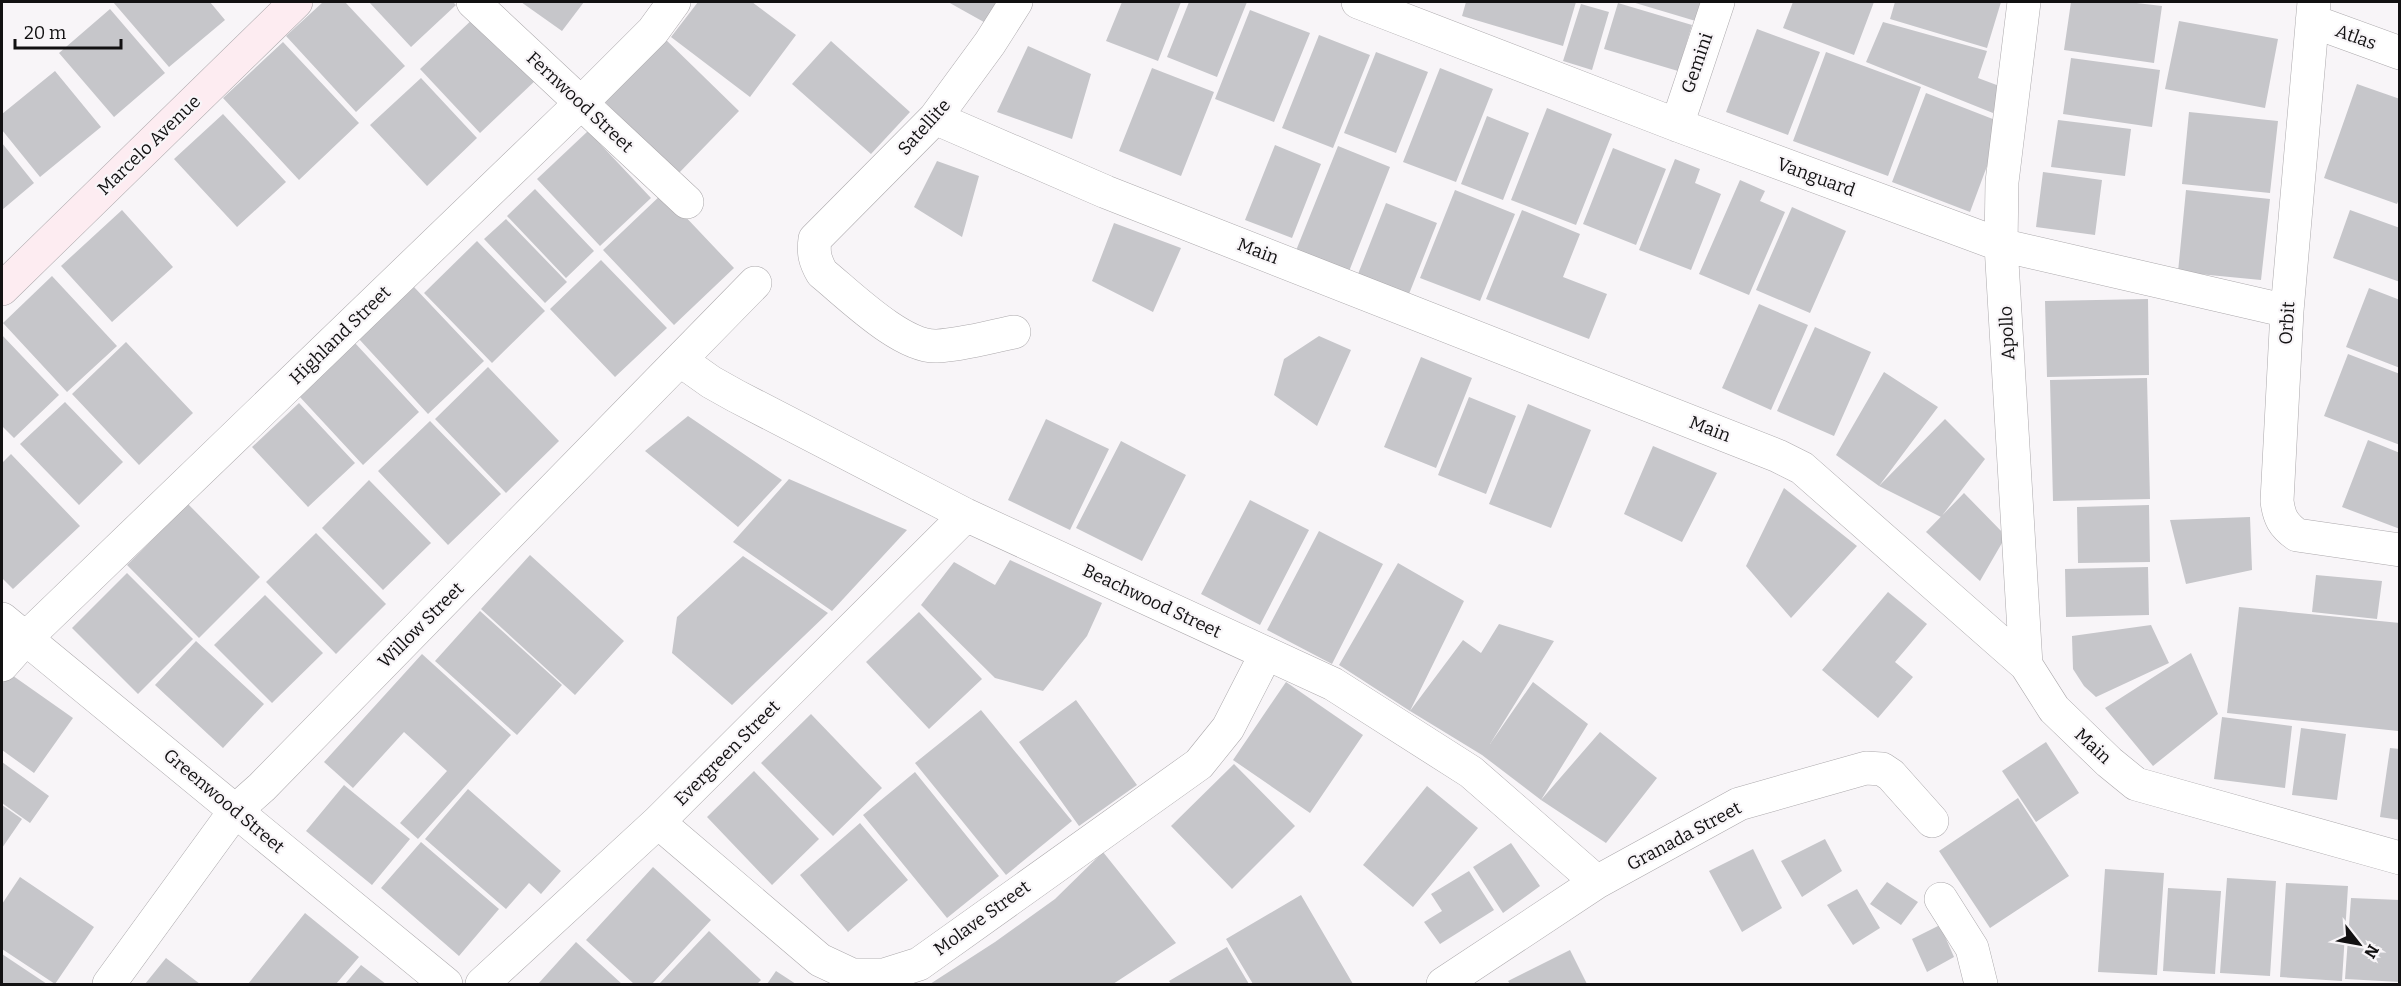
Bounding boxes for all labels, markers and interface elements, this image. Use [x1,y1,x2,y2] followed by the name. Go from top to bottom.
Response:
[15,12,122,50] scale bar
[2333,19,2379,55] street label: Atlas
[24,22,66,44] text: 20 m
[1676,30,1718,96] street label: Gemini
[522,47,638,157] street label: Fernwood Street
[93,90,205,200] street label: Marcelo Avenue
[893,94,955,160] street label: Satellite
[1774,153,1858,201] street label: Vanguard
[1234,233,1282,269] street label: Main
[285,281,395,389] street label: Highland Street
[2275,300,2300,345] street label: Orbit
[1995,305,2019,361] street label: Apollo
[1686,411,1734,447] street label: Main
[1079,559,1225,643] street label: Beachwood Street
[374,577,469,672] street label: Willow Street
[670,695,785,810] street label: Evergreen Street
[2070,724,2116,769] street label: Main
[159,744,289,858] street label: Greenwood Street
[1623,796,1745,875] street label: Granada Street
[929,875,1035,960] street label: Molave Street
[2329,914,2389,974] north arrow
[2360,941,2383,962] text: N

